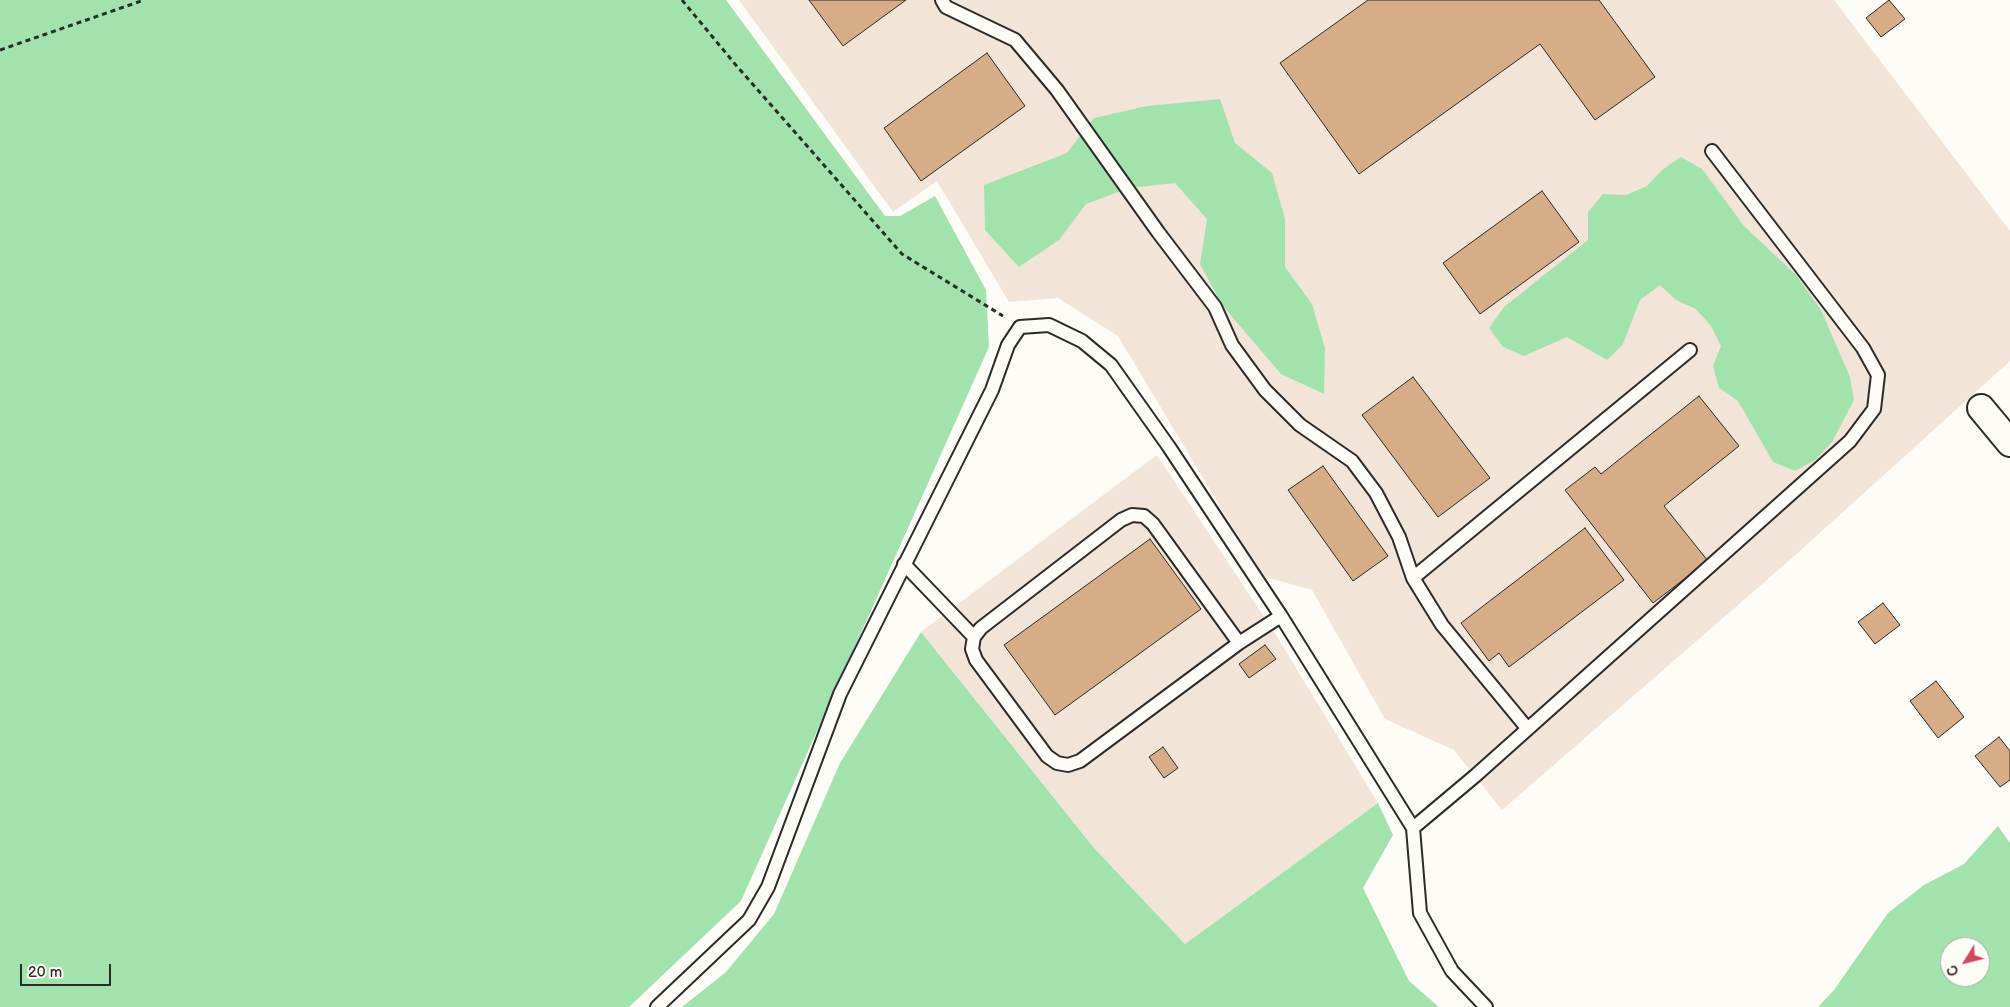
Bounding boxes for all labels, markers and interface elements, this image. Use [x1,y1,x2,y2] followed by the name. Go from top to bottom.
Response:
[1940,937,1990,987] north arrow
[22,954,114,986] scale bar
[1944,962,1963,979] text: С
[28,963,62,982] text: 20 m

